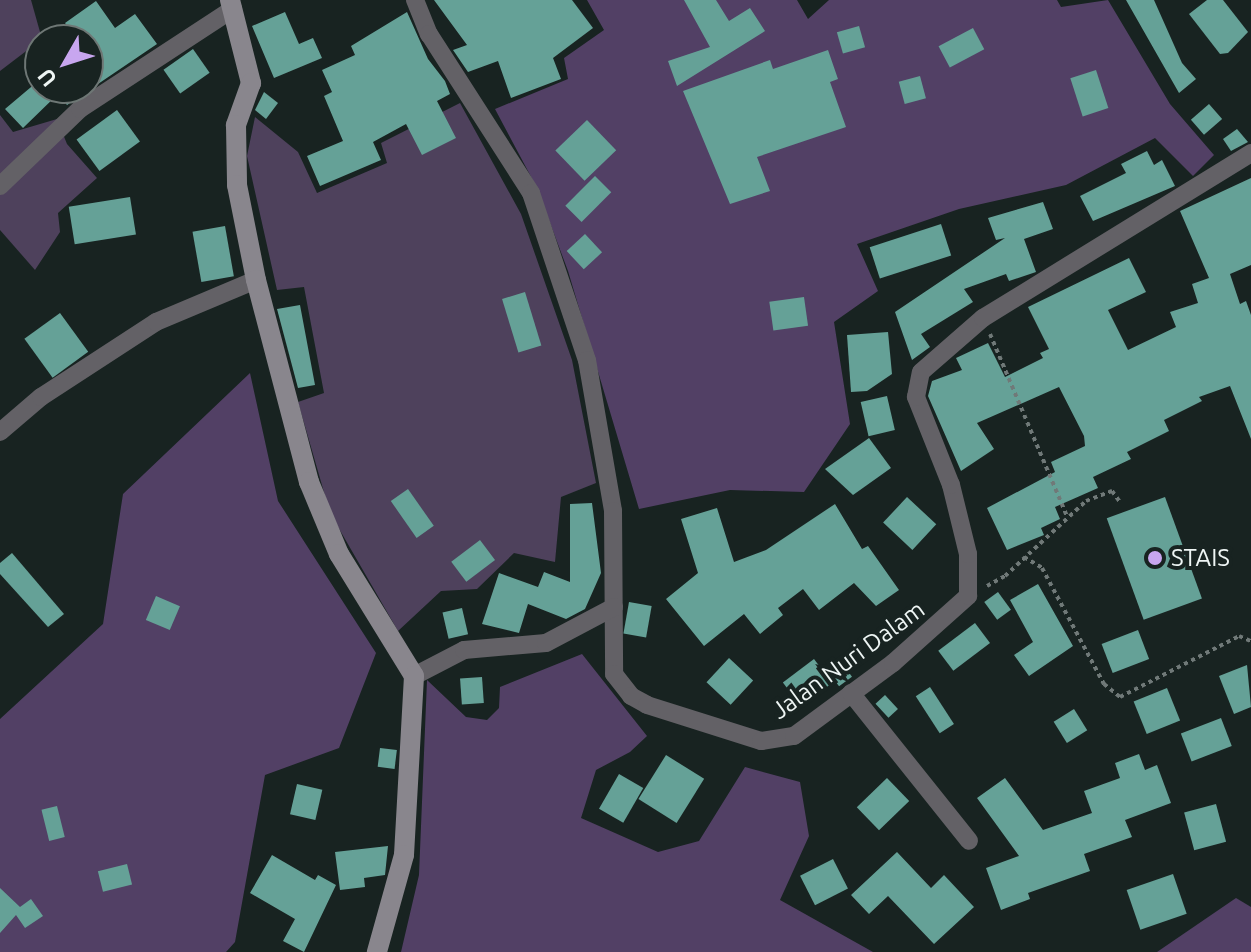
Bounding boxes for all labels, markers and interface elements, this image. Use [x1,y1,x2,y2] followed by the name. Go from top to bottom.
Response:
[24,24,104,104] north arrow
[32,64,61,92] text: U
[1171,544,1230,572] place label: STAIS
[1146,549,1164,567] marker: STAIS
[766,595,930,725] street label: Jalan Nuri Dalam

